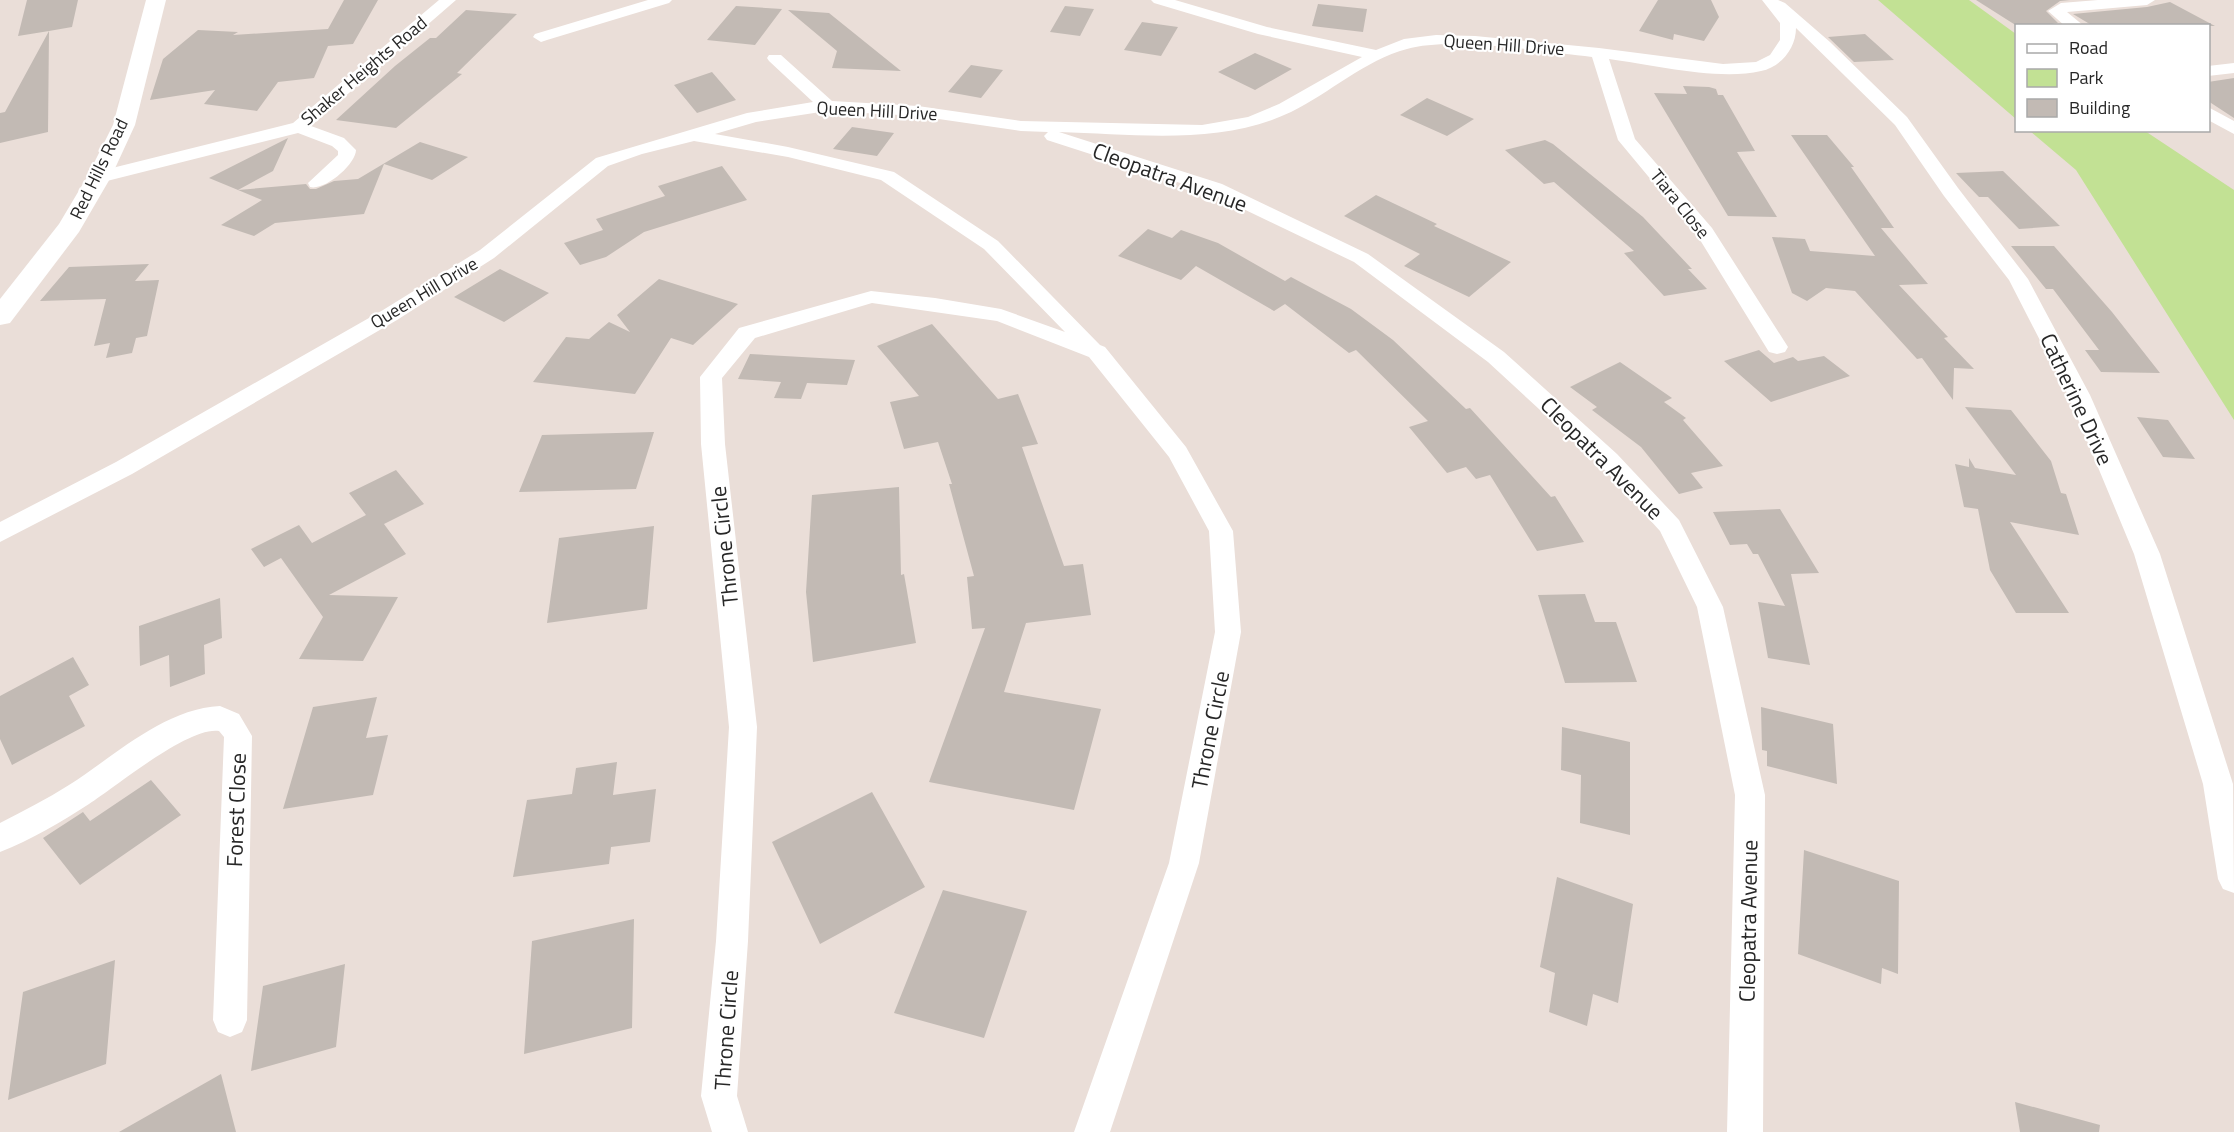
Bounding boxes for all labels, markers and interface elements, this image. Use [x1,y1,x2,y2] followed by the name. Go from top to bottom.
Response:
[295,10,433,132] street label: Shaker Heights Road
[2015,24,2210,132] legend
[1443,27,1565,62] street label: Queen Hill Drive
[2069,34,2108,61] text: Road
[2069,64,2104,91] text: Park
[816,94,938,127] street label: Queen Hill Drive
[2069,94,2130,121] text: Building
[62,114,135,224] street label: Red Hills Road
[1088,133,1252,221] street label: Cleopatra Avenue
[1644,163,1717,244] street label: Tiara Close
[365,250,483,335] street label: Queen Hill Drive
[2032,327,2122,471] street label: Catherine Drive
[1533,389,1671,527] street label: Cleopatra Avenue
[701,484,747,608] street label: Throne Circle
[1182,668,1238,792] street label: Throne Circle
[217,752,255,868] street label: Forest Close
[1730,840,1766,1002] street label: Cleopatra Avenue
[705,969,747,1091] street label: Throne Circle

